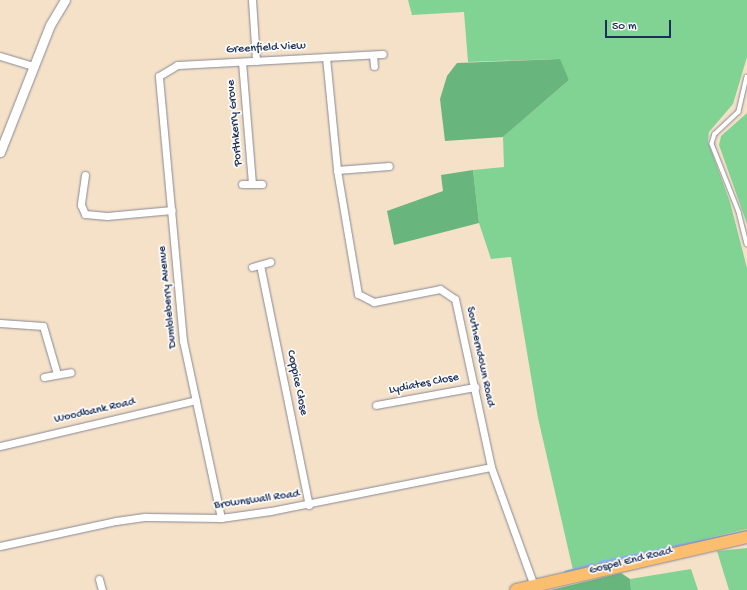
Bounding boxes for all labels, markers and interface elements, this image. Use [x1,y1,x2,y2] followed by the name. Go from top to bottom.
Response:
[607,12,673,38] scale bar
[612,20,637,34] text: 50 m
[226,40,306,58] street label: Greenfield View
[225,79,247,167] street label: Porthkerry Grove
[156,245,182,349] street label: Dumbleberry Avenue
[461,306,497,408] street label: Southerndown Road
[282,349,310,417] street label: Coppice Close
[388,371,460,399] street label: Lydiates Close
[53,396,137,428] street label: Woodbank Road
[213,488,301,514] street label: Brownswall Road
[588,545,674,579] street label: Gospel End Road

